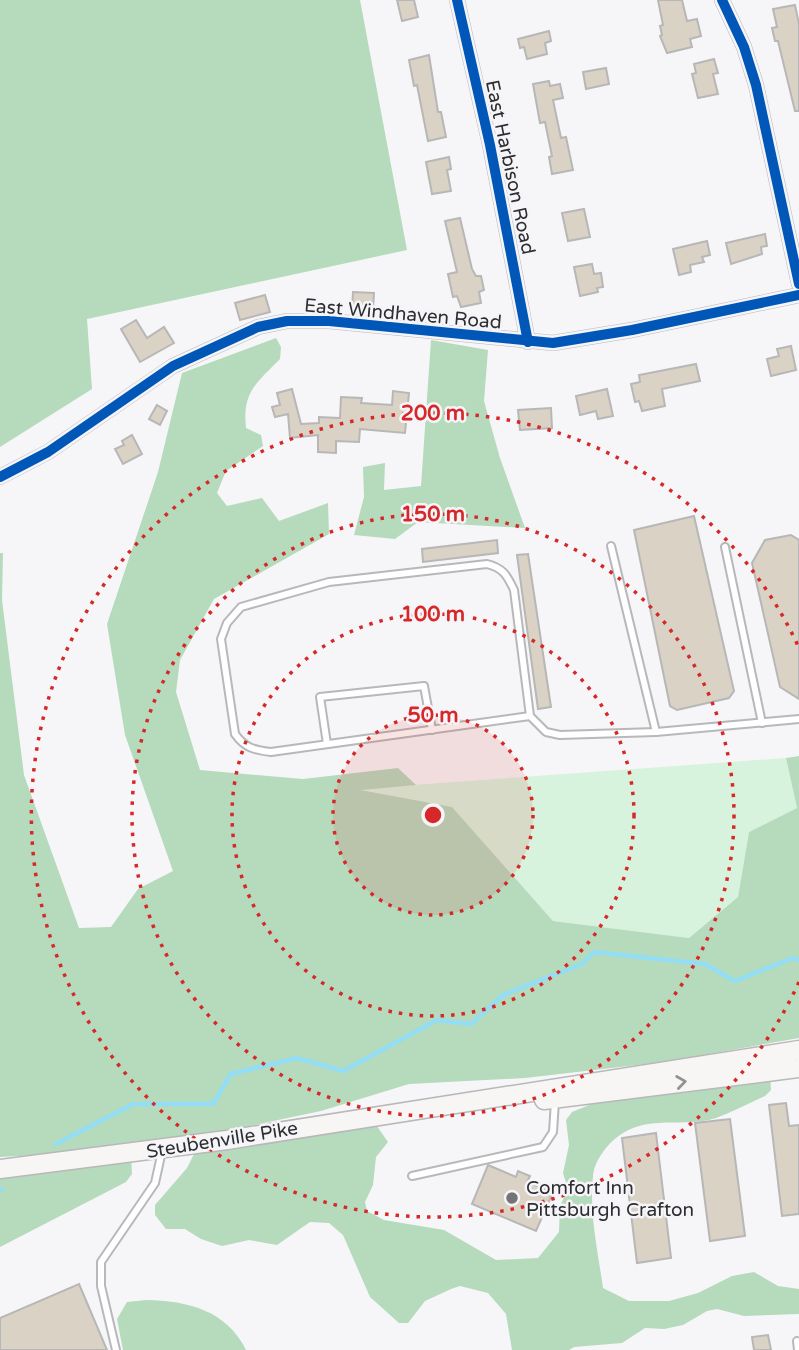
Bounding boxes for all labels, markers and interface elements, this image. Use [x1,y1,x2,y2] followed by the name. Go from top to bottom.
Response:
[481,78,539,256] street label: East Harbison Road
[303,294,503,334] street label: East Windhaven Road
[401,401,465,426] text: 200 m
[401,502,465,527] text: 150 m
[401,602,465,627] text: 100 m
[407,703,459,728] text: 50 m
[421,803,445,827] centre of rings
[675,1075,687,1090] one-way arrow
[145,1117,299,1163] street label: Steubenville Pike
[526,1177,694,1221] place label: Comfort Inn Pittsburgh Crafton
[504,1190,520,1206] marker: Comfort Inn Pittsburgh Crafton

